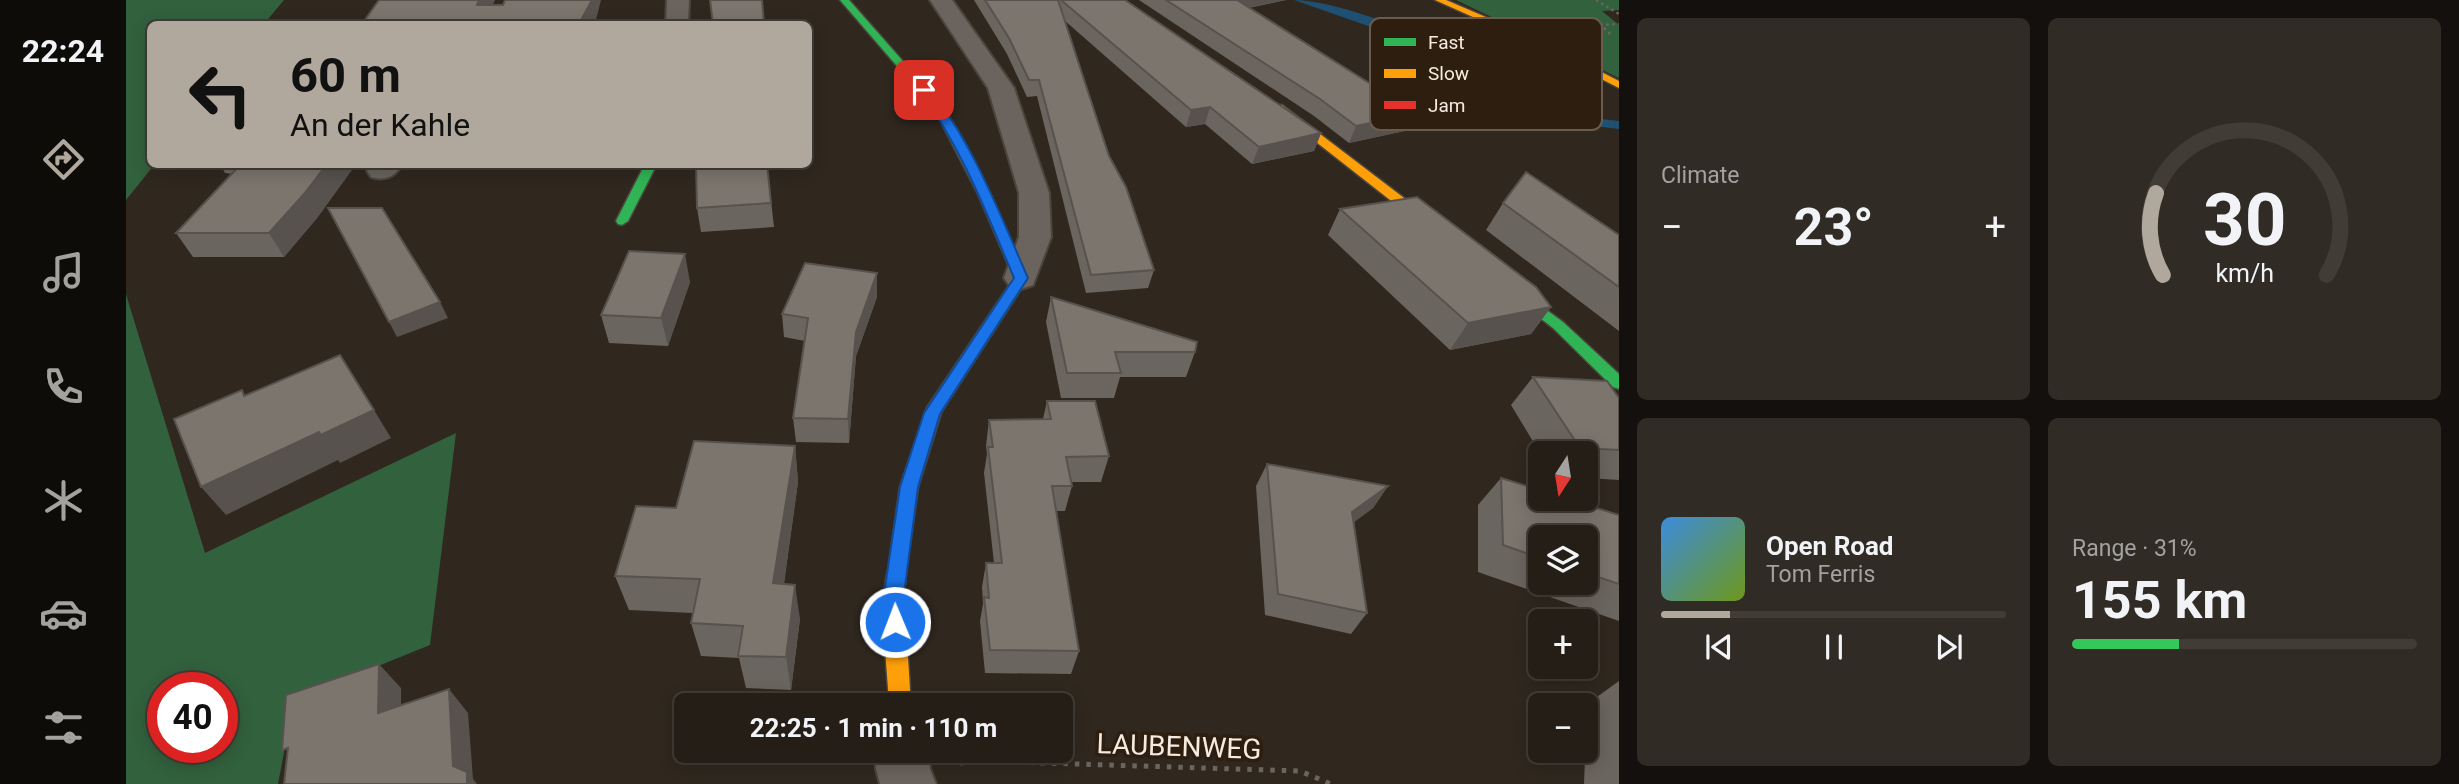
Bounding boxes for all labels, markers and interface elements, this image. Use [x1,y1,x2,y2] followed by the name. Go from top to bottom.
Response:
[1370,18,1602,130] legend
[1428,31,1465,54] text: Fast
[22,32,104,70] text: 22:24
[290,47,401,104] text: 60 m
[175,49,266,140] icon: left
[894,60,954,120] pin
[1428,62,1469,85] text: Slow
[905,71,943,109] icon: arrive
[1428,94,1465,117] text: Jam
[290,106,470,144] text: An der Kahle
[39,135,88,184] icon: directions
[1661,162,1740,189] text: Climate
[2203,177,2286,263] text: 30
[1794,197,1874,258] text: 23°
[1661,205,1683,249] text: −
[1984,205,2006,249] text: +
[39,248,88,297] icon: music
[2215,259,2274,288] text: km/h
[39,362,88,411] icon: phone
[1528,441,1598,511] north arrow
[1528,441,1598,763] map controls
[39,476,88,525] icon: climate
[1528,525,1598,595] button: layers
[1766,531,1894,561] text: Open Road
[2072,535,2197,562] text: Range · 31%
[1766,561,1875,588] text: Tom Ferris
[2072,570,2247,631] text: 155 km
[858,585,932,659] position arrow
[39,589,88,638] icon: car
[1528,609,1598,679] button: +
[1700,628,1738,666] icon: previous
[1815,628,1853,666] icon: pause
[1930,628,1968,666] icon: next
[147,672,238,763] speed limit sign: 40
[1528,693,1598,763] button: −
[39,703,88,752] icon: filters
[750,713,997,743] text: 22:25 · 1 min · 110 m
[1096,727,1262,766] street label: LAUBENWEG

